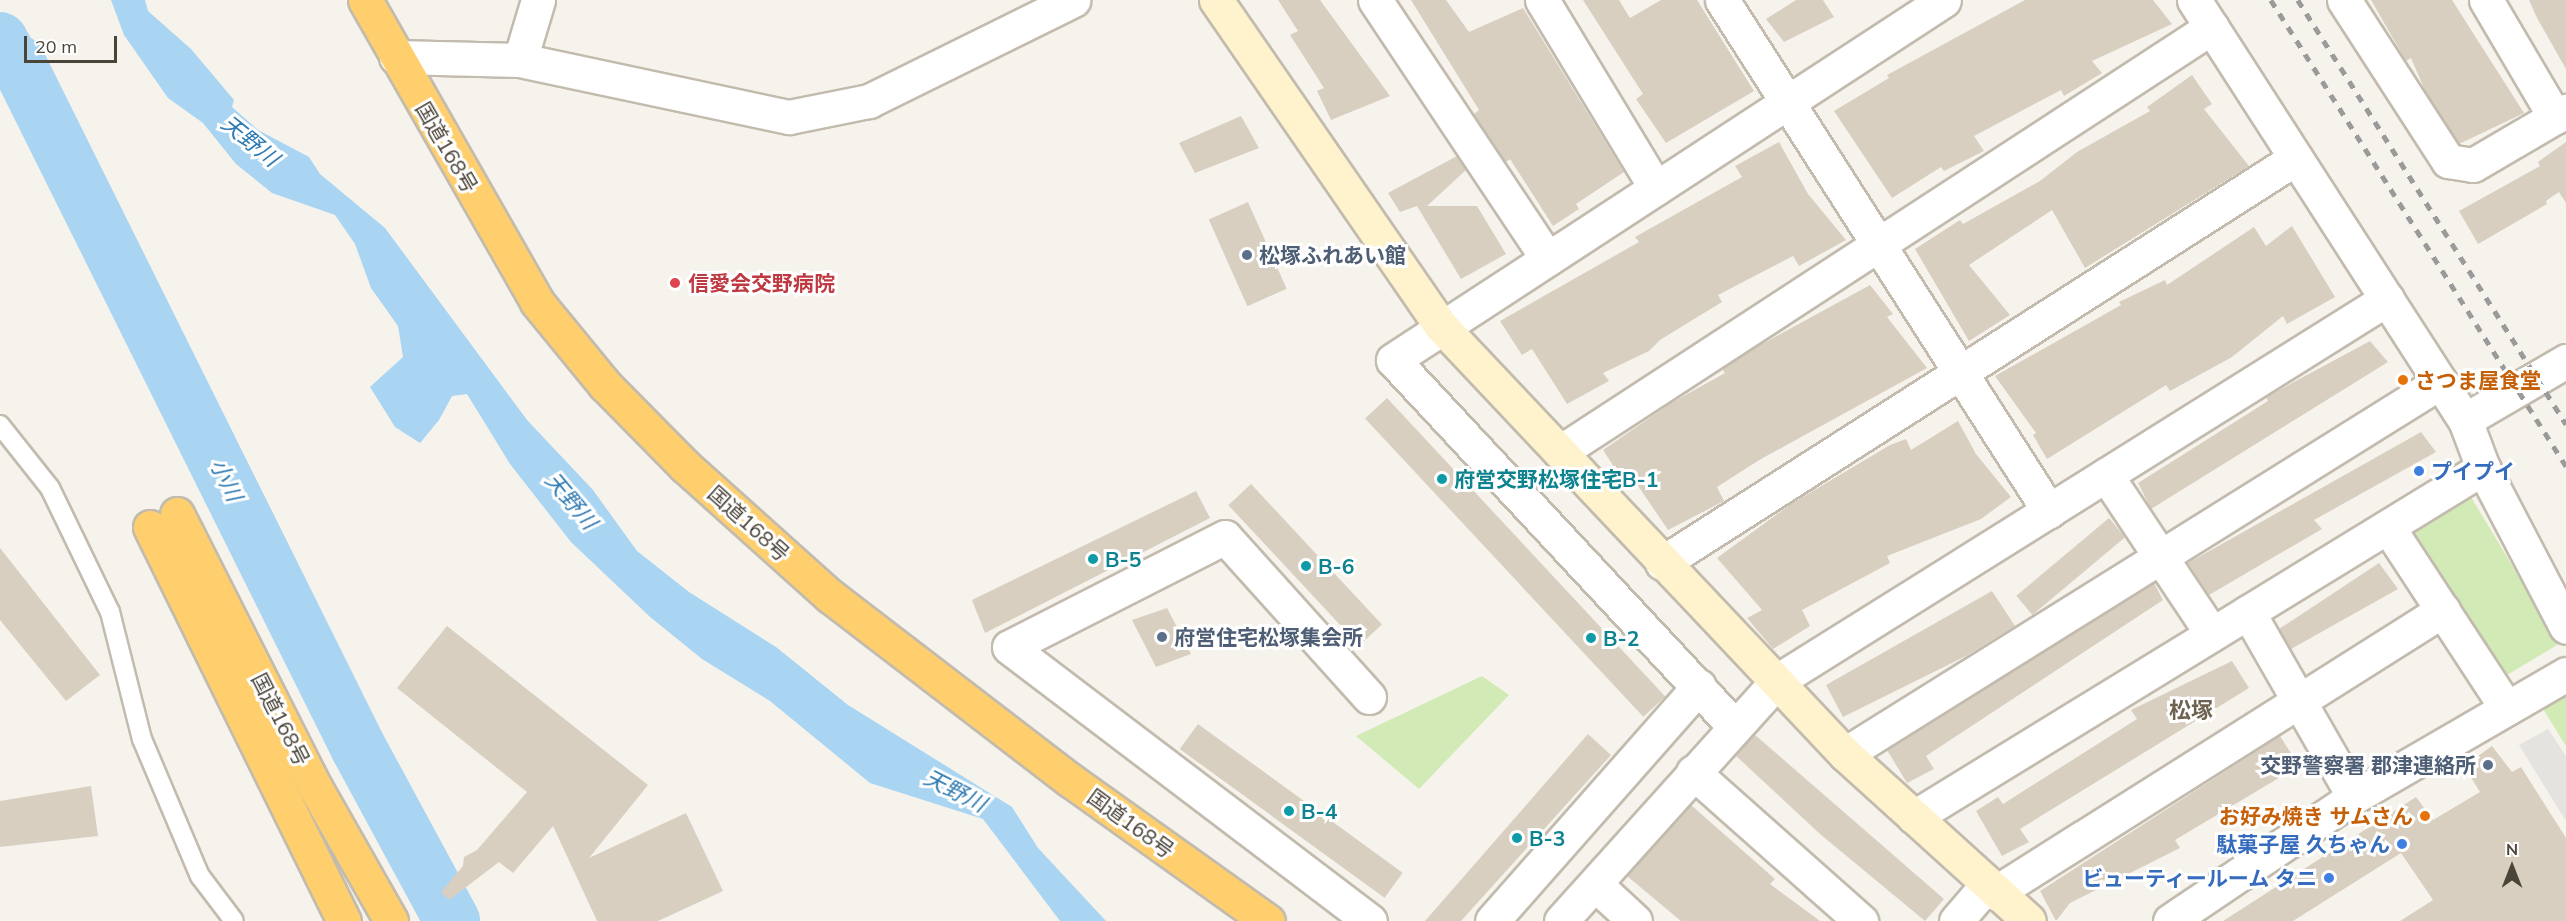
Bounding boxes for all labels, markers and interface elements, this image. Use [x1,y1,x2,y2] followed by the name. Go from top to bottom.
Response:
[27,24,120,62] scale bar
[35,35,77,58] text: 20 m
[411,97,483,197] street label: 国道168号
[216,110,284,172] water label: 天野川
[1259,242,1406,268] place label: 松塚ふれあい館
[1240,248,1254,262] marker: 松塚ふれあい館
[688,270,835,296] place label: 信愛会交野病院
[666,274,684,292] marker: 信愛会交野病院
[2415,367,2541,393] place label: さつま屋食堂
[2396,373,2410,387] marker: さつま屋食堂
[204,454,248,506] water label: 小川
[2431,458,2515,484] place label: プイプイ
[2412,464,2426,478] marker: プイプイ
[1454,466,1658,492] place label: 府営交野松塚住宅B-1
[540,467,602,535] water label: 天野川
[1435,472,1449,486] marker: 府営交野松塚住宅B-1
[703,480,795,566] street label: 国道168号
[1105,546,1141,572] place label: B-5
[1086,552,1100,566] marker: B-5
[1318,553,1354,579] place label: B-6
[1299,559,1313,573] marker: B-6
[1174,624,1363,650] place label: 府営住宅松塚集会所
[1603,625,1639,651] place label: B-2
[1155,630,1169,644] marker: 府営住宅松塚集会所
[1584,631,1598,645] marker: B-2
[247,668,315,770] street label: 国道168号
[2169,698,2213,724] district label: 松塚
[2260,752,2476,778] place label: 交野警察署 郡津連絡所
[2481,758,2495,772] marker: 交野警察署 郡津連絡所
[920,764,990,818] water label: 天野川
[1083,783,1179,863] street label: 国道168号
[1301,798,1337,824] place label: B-4
[2218,803,2413,829] place label: お好み焼き サムさん
[1282,804,1296,818] marker: B-4
[2418,809,2432,823] marker: お好み焼き サムさん
[1529,825,1565,851] place label: B-3
[1510,831,1524,845] marker: B-3
[2216,831,2390,857] place label: 駄菓子屋 久ちゃん
[2395,837,2409,851] marker: 駄菓子屋 久ちゃん
[2482,837,2542,897] north arrow
[2506,839,2518,859] text: N
[2080,865,2317,891] place label: ビューティールーム タニ
[2322,871,2336,885] marker: ビューティールーム タニ

